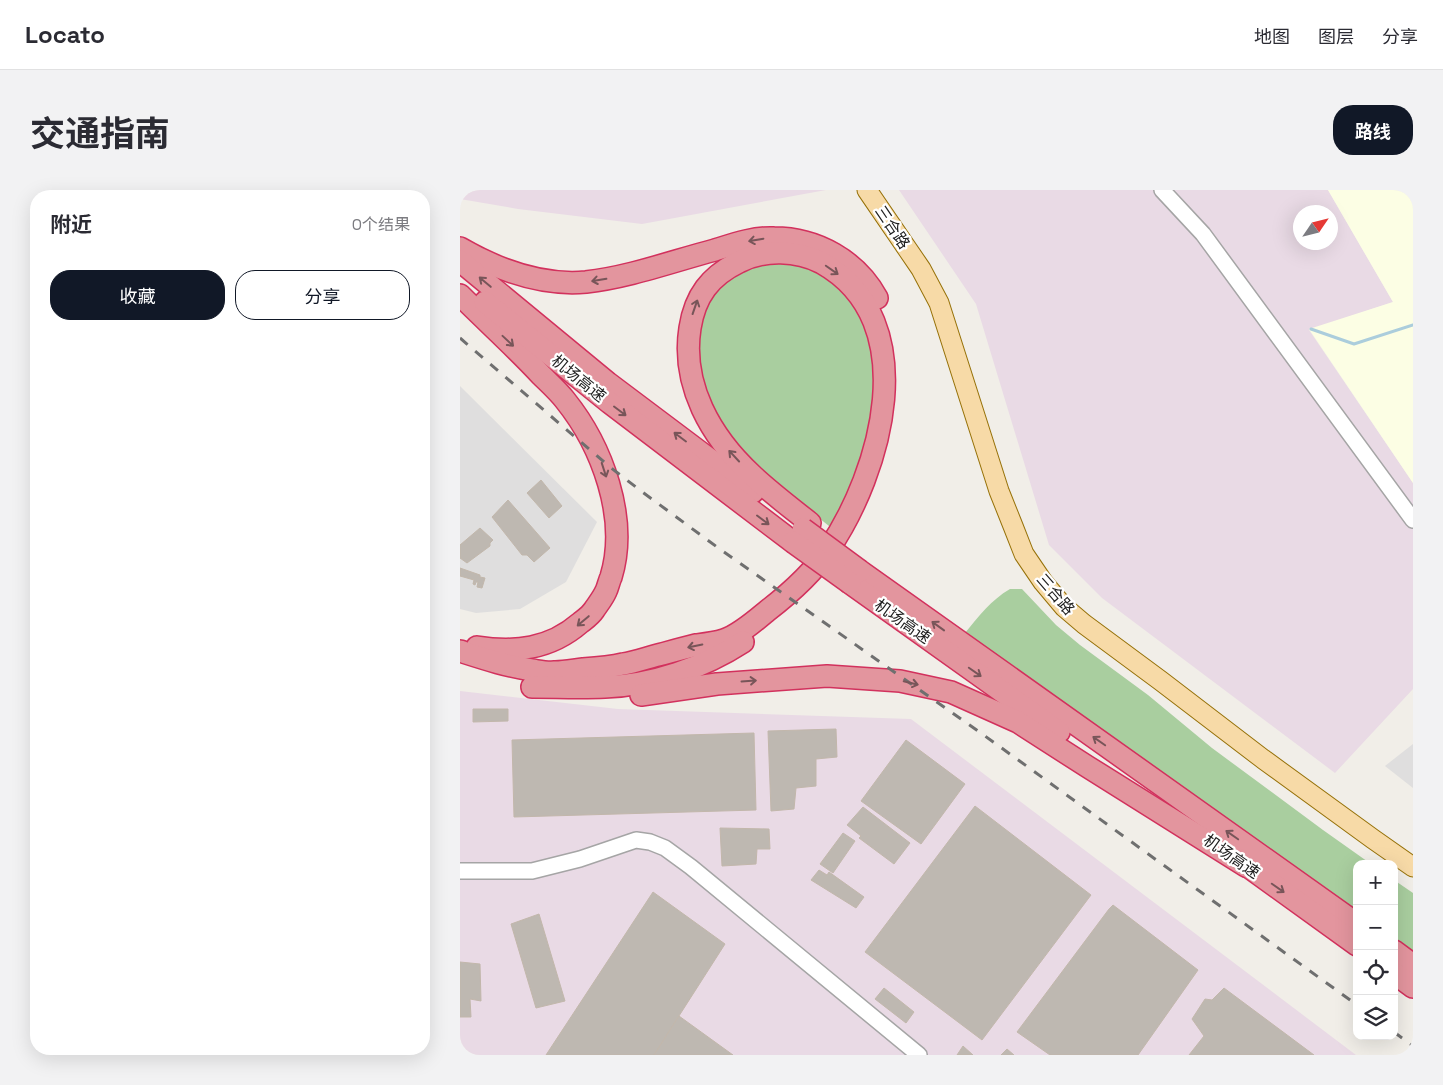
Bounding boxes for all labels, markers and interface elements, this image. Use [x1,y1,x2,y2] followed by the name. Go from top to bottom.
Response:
[25,19,105,50] text: Locato
[1254,25,1290,48] text: 地图
[1318,25,1354,48] text: 图层
[1382,25,1418,48] text: 分享
[1333,105,1413,155] button: 路线
[30,112,170,156] text: 交通指南
[870,202,915,253] street label: 三合路
[1293,205,1338,250] north arrow
[50,211,92,238] text: 附近
[352,214,410,235] text: 0个结果
[749,235,765,245] one-way arrow
[825,265,839,275] one-way arrow
[50,270,225,320] button: 收藏
[235,270,410,320] button: 分享
[591,275,607,285] one-way arrow
[478,276,491,287] one-way arrow
[691,299,700,315] one-way arrow
[501,335,514,347] one-way arrow
[547,350,610,407] street label: 机场高速
[613,406,627,416] one-way arrow
[673,432,687,442] one-way arrow
[728,450,740,463] one-way arrow
[599,462,609,478] one-way arrow
[756,515,770,525] one-way arrow
[1032,569,1079,619] street label: 三合路
[870,594,935,648] street label: 机场高速
[576,615,589,627] one-way arrow
[932,621,945,632] one-way arrow
[688,642,704,651] one-way arrow
[968,667,982,677] one-way arrow
[740,677,756,686] one-way arrow
[902,679,918,688] one-way arrow
[1092,736,1106,746] one-way arrow
[1199,829,1264,883] street label: 机场高速
[1225,830,1239,840] one-way arrow
[1353,860,1398,1040] map controls
[1353,860,1398,905] button: +
[1271,883,1284,894] one-way arrow
[1353,905,1398,950] button: −
[1353,950,1398,995] button: locate
[1353,995,1398,1040] button: layers

